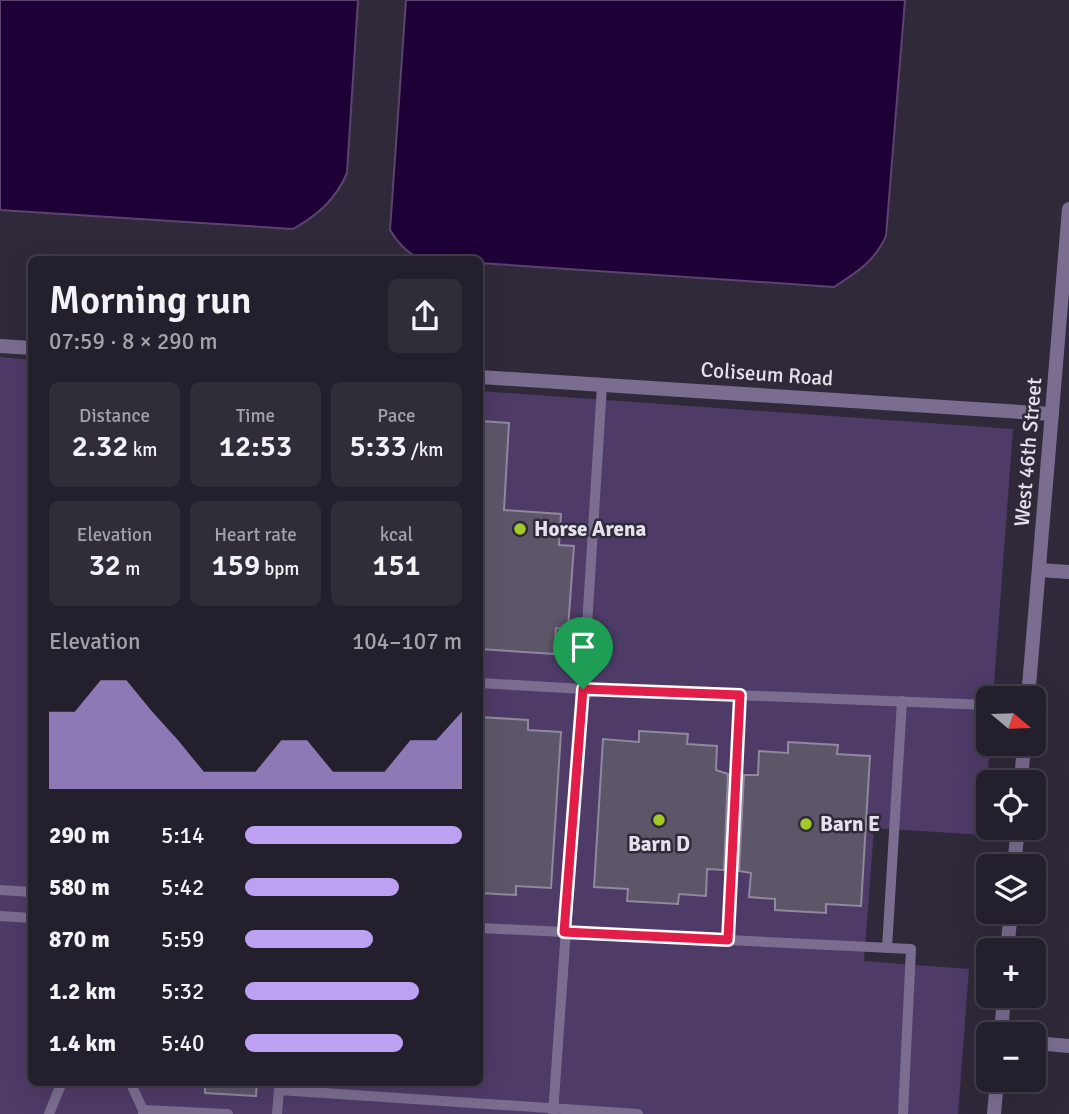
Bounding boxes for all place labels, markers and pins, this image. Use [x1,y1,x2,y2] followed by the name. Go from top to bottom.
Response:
[534,516,646,542] place label: Horse Arena
[512,521,528,537] marker: Horse Arena
[553,617,613,689] pin
[820,811,880,837] place label: Barn E
[651,812,667,828] marker: Barn D
[798,816,814,832] marker: Barn E
[628,831,690,857] place label: Barn D

